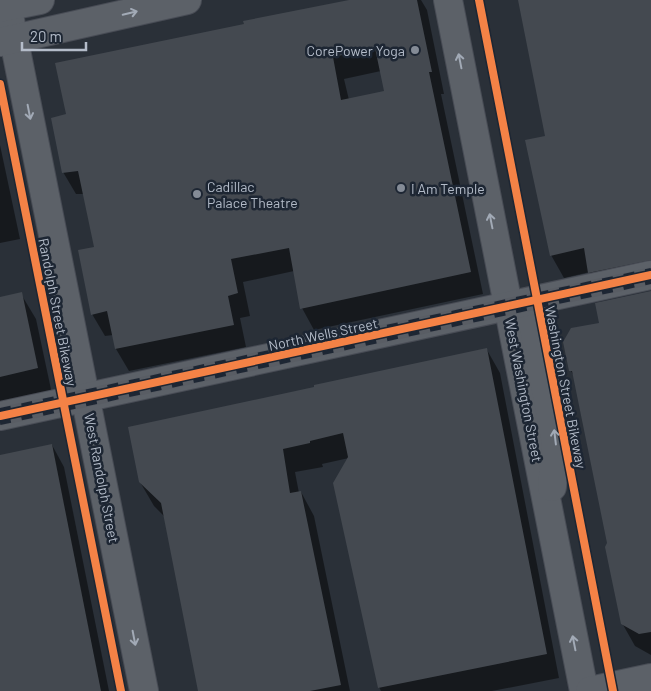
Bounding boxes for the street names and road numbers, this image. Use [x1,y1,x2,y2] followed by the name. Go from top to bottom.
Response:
[35,236,81,388] street label: Randolph Street Bikeway
[542,304,590,470] street label: Washington Street Bikeway
[267,314,379,354] street label: North Wells Street
[502,317,546,463] street label: West Washington Street
[81,412,123,544] street label: West Randolph Street

